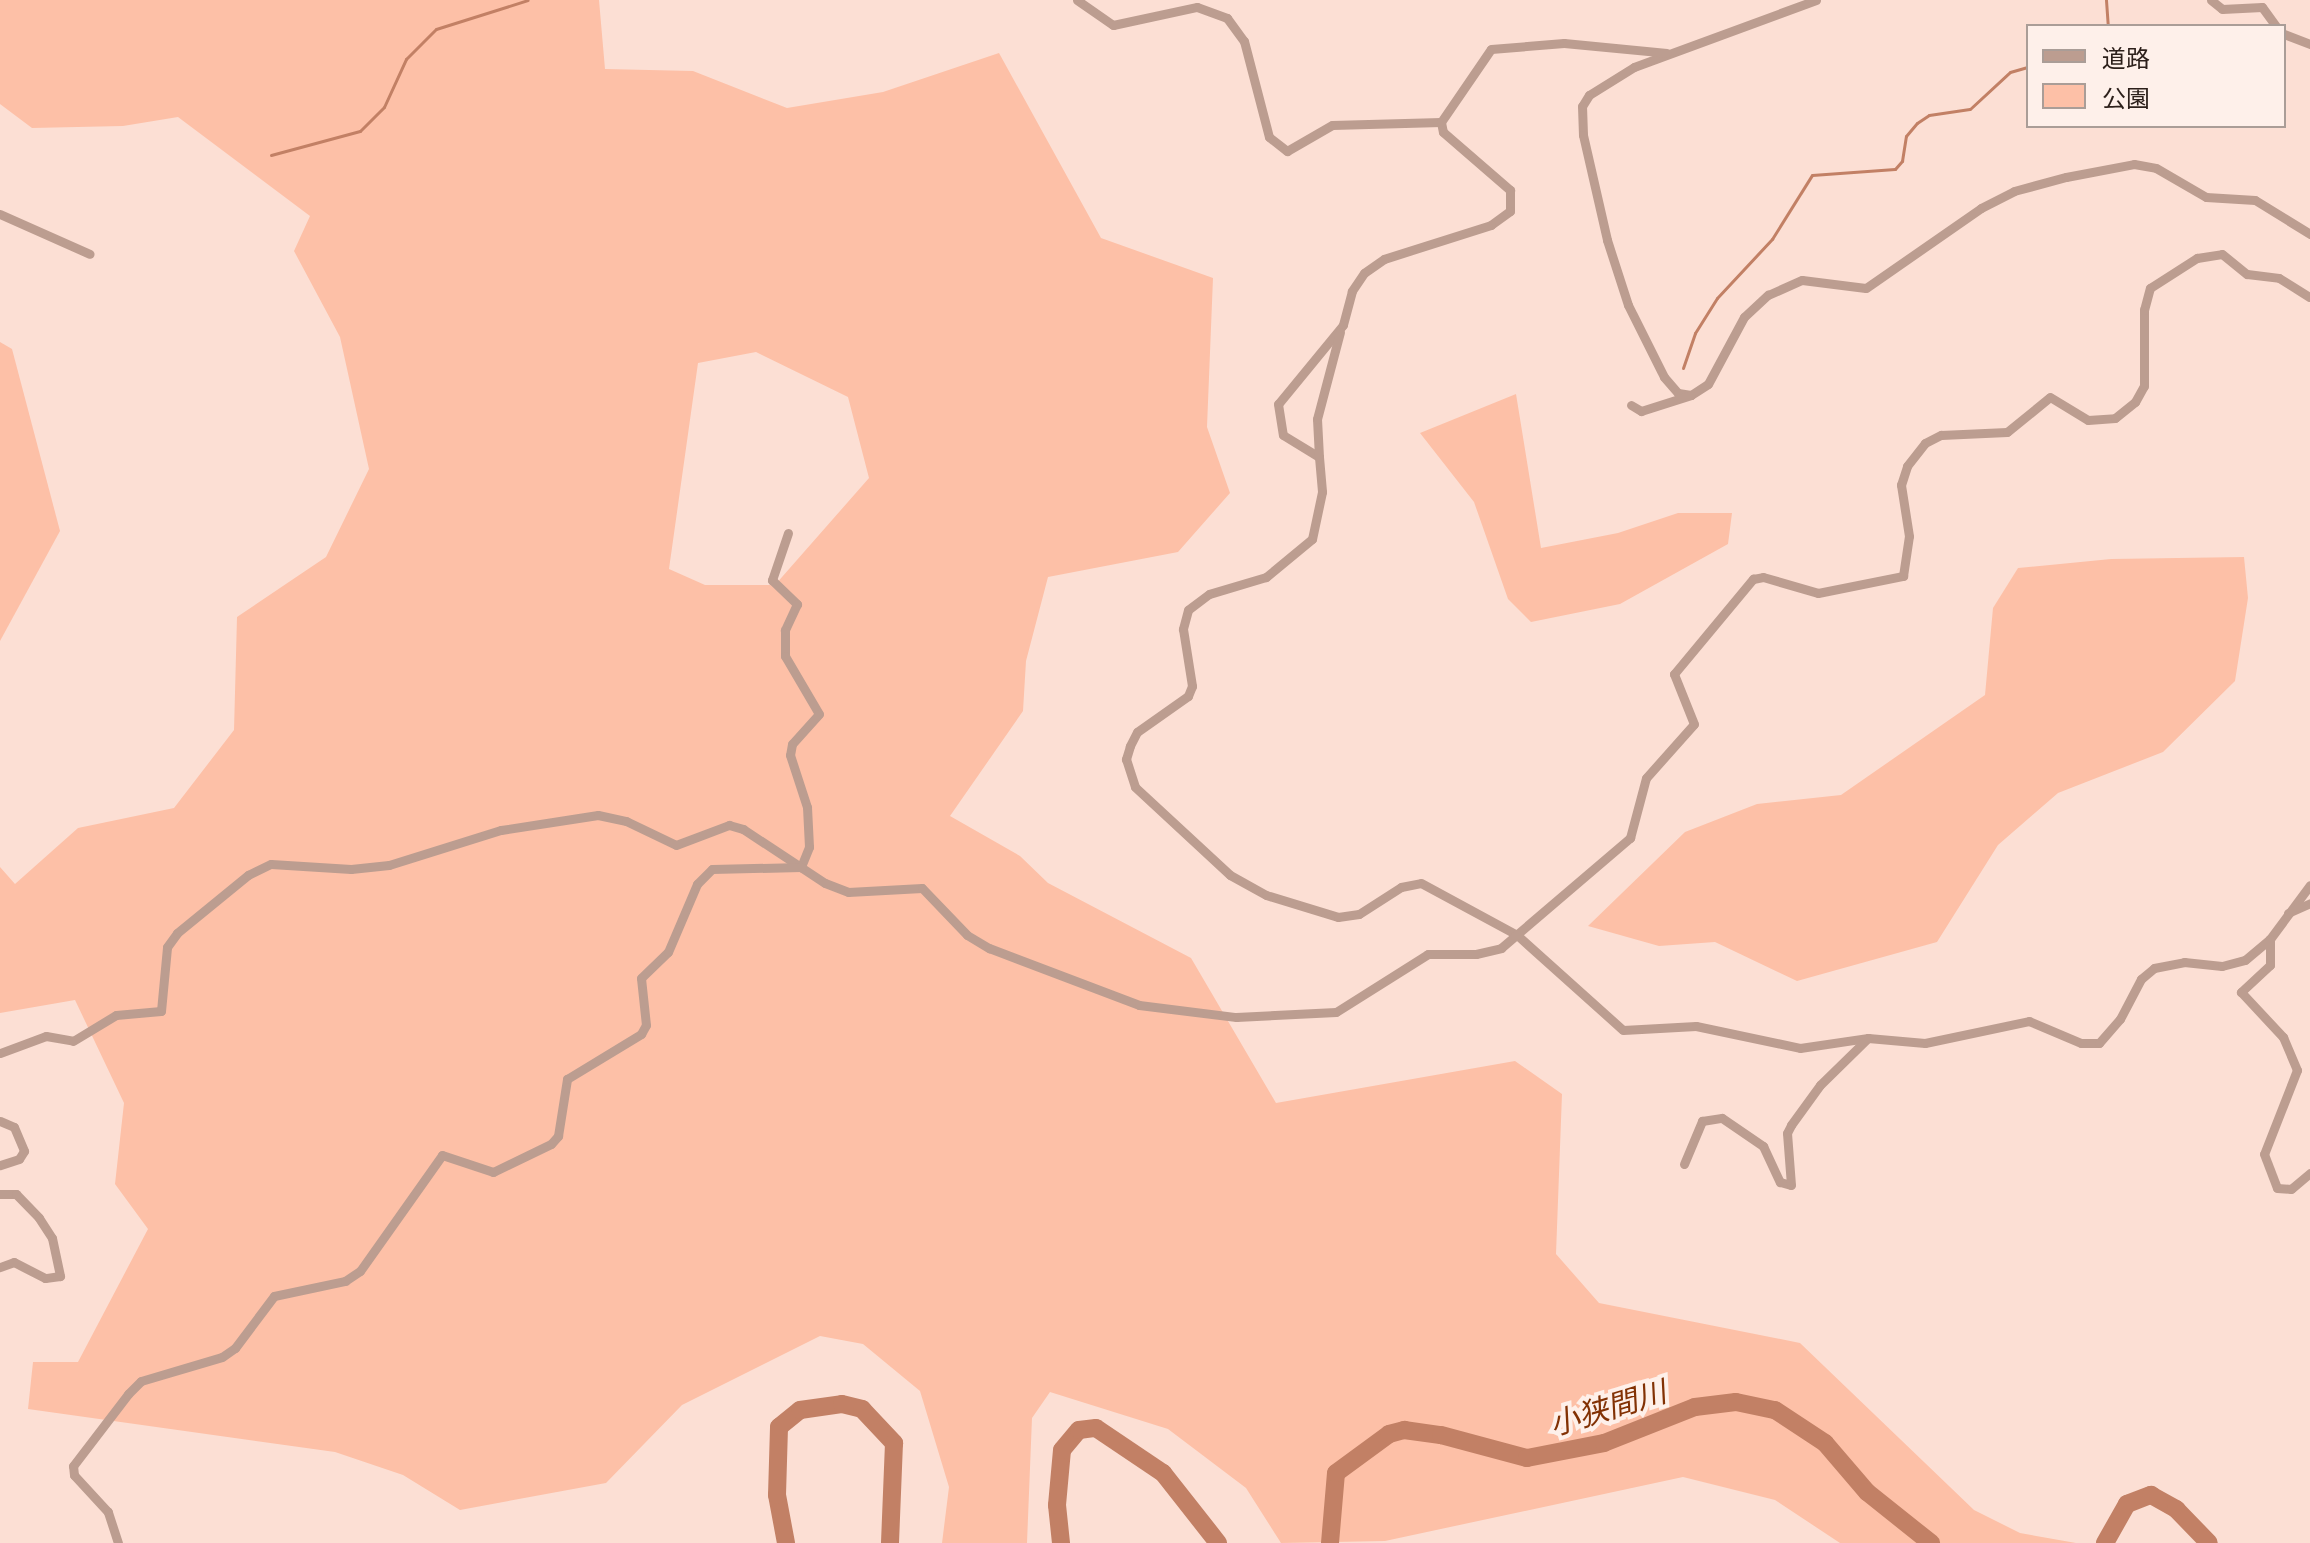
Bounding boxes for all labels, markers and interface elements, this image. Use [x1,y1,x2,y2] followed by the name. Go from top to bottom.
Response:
[2026,24,2286,128] legend
[2102,39,2150,74] text: 道路
[2102,79,2150,114] text: 公園
[1544,1371,1670,1441] water label: 小狭間川

